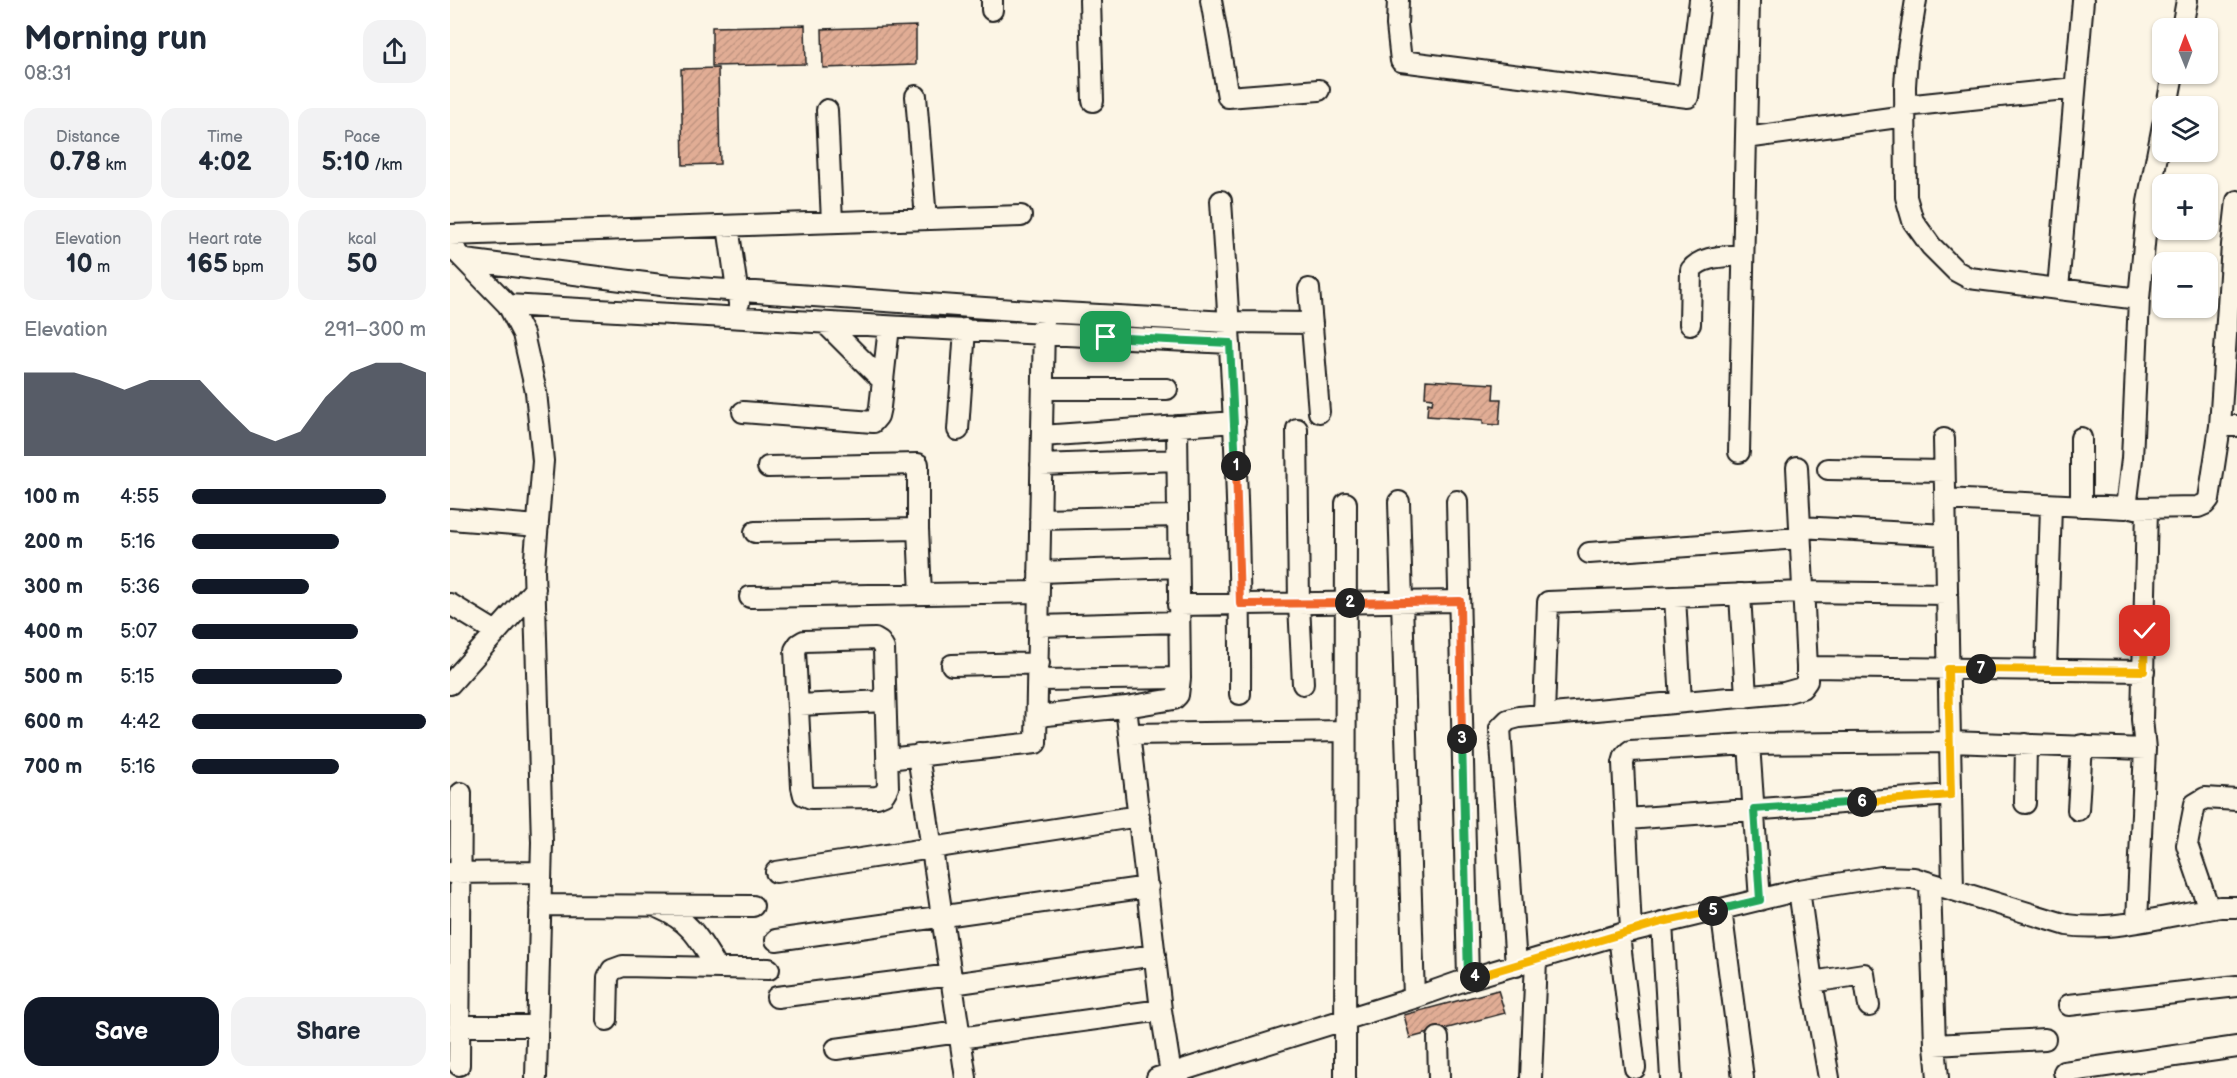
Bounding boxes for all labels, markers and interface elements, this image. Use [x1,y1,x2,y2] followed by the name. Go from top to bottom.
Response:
[2152,18,2218,84] north arrow
[2152,18,2218,318] map controls
[24,19,207,59] text: Morning run
[363,20,426,83] button: share
[24,62,72,86] text: 08:31
[2152,96,2218,162] button: layers
[56,128,120,147] text: Distance
[207,128,243,147] text: Time
[344,128,380,147] text: Pace
[49,147,101,178] text: 0.78
[198,147,252,178] text: 4:02
[321,147,370,178] text: 5:10
[101,156,127,175] text: km
[370,156,403,175] text: /km
[2152,174,2218,240] button: +
[55,230,121,249] text: Elevation
[188,230,262,249] text: Heart rate
[348,230,376,249] text: kcal
[66,249,93,280] text: 10
[186,249,228,280] text: 165
[346,249,378,280] text: 50
[2152,252,2218,318] button: −
[93,258,110,277] text: m
[228,258,264,277] text: bpm
[1080,311,1131,362] pin
[24,318,107,342] text: Elevation
[324,318,426,342] text: 291–300 m
[1089,320,1122,353] icon: arrive
[1221,451,1251,481] pin: 1
[1233,456,1239,475] text: 1
[24,485,80,509] text: 100 m
[120,485,159,509] text: 4:55
[24,530,83,554] text: 200 m
[120,530,155,554] text: 5:16
[24,575,83,599] text: 300 m
[120,575,160,599] text: 5:36
[1335,588,1365,618] pin: 2
[1345,593,1355,612] text: 2
[2119,605,2170,656] pin
[2128,614,2161,647] icon: check
[24,620,83,644] text: 400 m
[120,620,157,644] text: 5:07
[1966,654,1996,684] pin: 7
[1977,659,1985,678] text: 7
[24,665,83,689] text: 500 m
[120,665,155,689] text: 5:15
[24,710,84,734] text: 600 m
[120,710,160,734] text: 4:42
[1447,724,1477,754] pin: 3
[1457,729,1467,748] text: 3
[24,755,82,779] text: 700 m
[120,755,155,779] text: 5:16
[1847,787,1877,817] pin: 6
[1857,792,1867,811] text: 6
[1698,896,1728,926] pin: 5
[1708,901,1718,920] text: 5
[1460,962,1490,992] pin: 4
[1470,967,1480,986] text: 4
[24,997,219,1066] button: Save
[231,997,426,1066] button: Share

